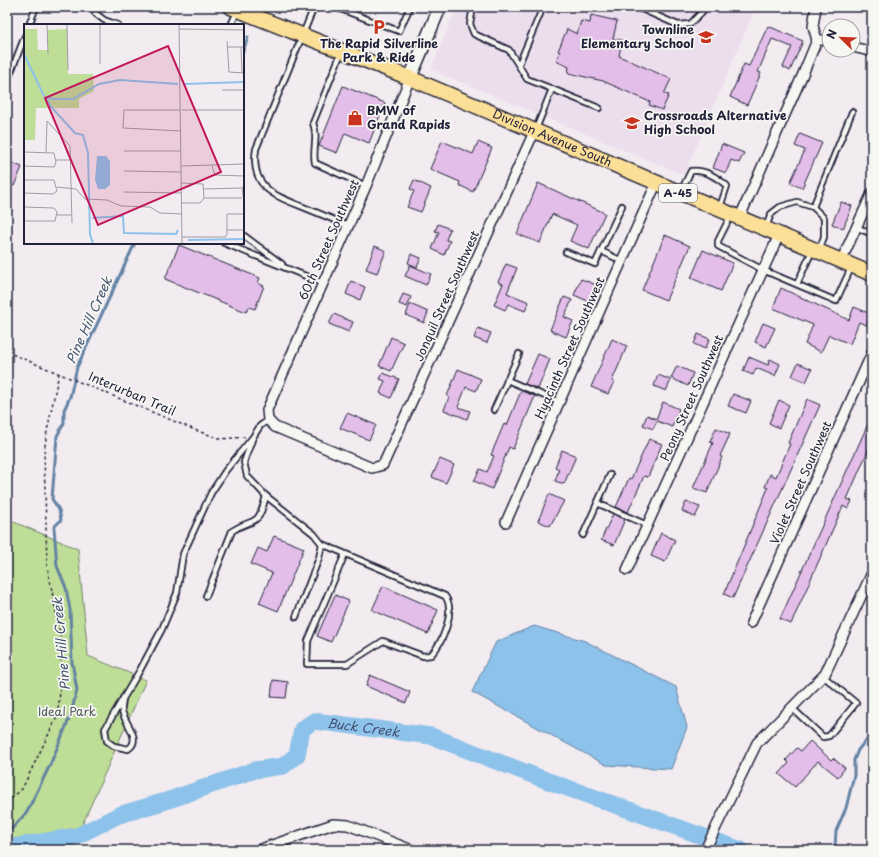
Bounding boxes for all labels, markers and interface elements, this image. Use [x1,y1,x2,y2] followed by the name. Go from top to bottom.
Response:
[370,18,388,36] parking icon: The Rapid Silverline Park & Ride
[821,18,861,58] north arrow
[581,20,694,52] place label: Townline Elementary School
[24,24,244,244] inset map
[822,26,841,41] text: N
[697,28,715,46] school or university icon: Townline Elementary School
[320,34,438,66] place label: The Rapid Silverline Park & Ride
[367,101,450,133] place label: BMW of Grand Rapids
[490,104,615,171] street label: Division Avenue South
[644,106,787,138] place label: Crossroads Alternative High School
[346,109,364,127] shop icon: BMW of Grand Rapids
[623,114,641,132] school or university icon: Crossroads Alternative High School
[293,176,363,303] street label: 60th Street Southwest
[659,184,697,202] road number: A-45
[409,227,483,364] street label: Jonquil Street Southwest
[61,272,117,366] water label: Pine Hill Creek
[530,273,609,422] street label: Hyacinth Street Southwest
[655,331,727,464] street label: Peony Street Southwest
[86,367,179,420] street label: Interurban Trail
[765,418,836,547] street label: Violet Street Southwest
[47,596,74,691] water label: Pine Hill Creek
[38,702,96,720] park label: Ideal Park
[326,713,402,741] water label: Buck Creek

